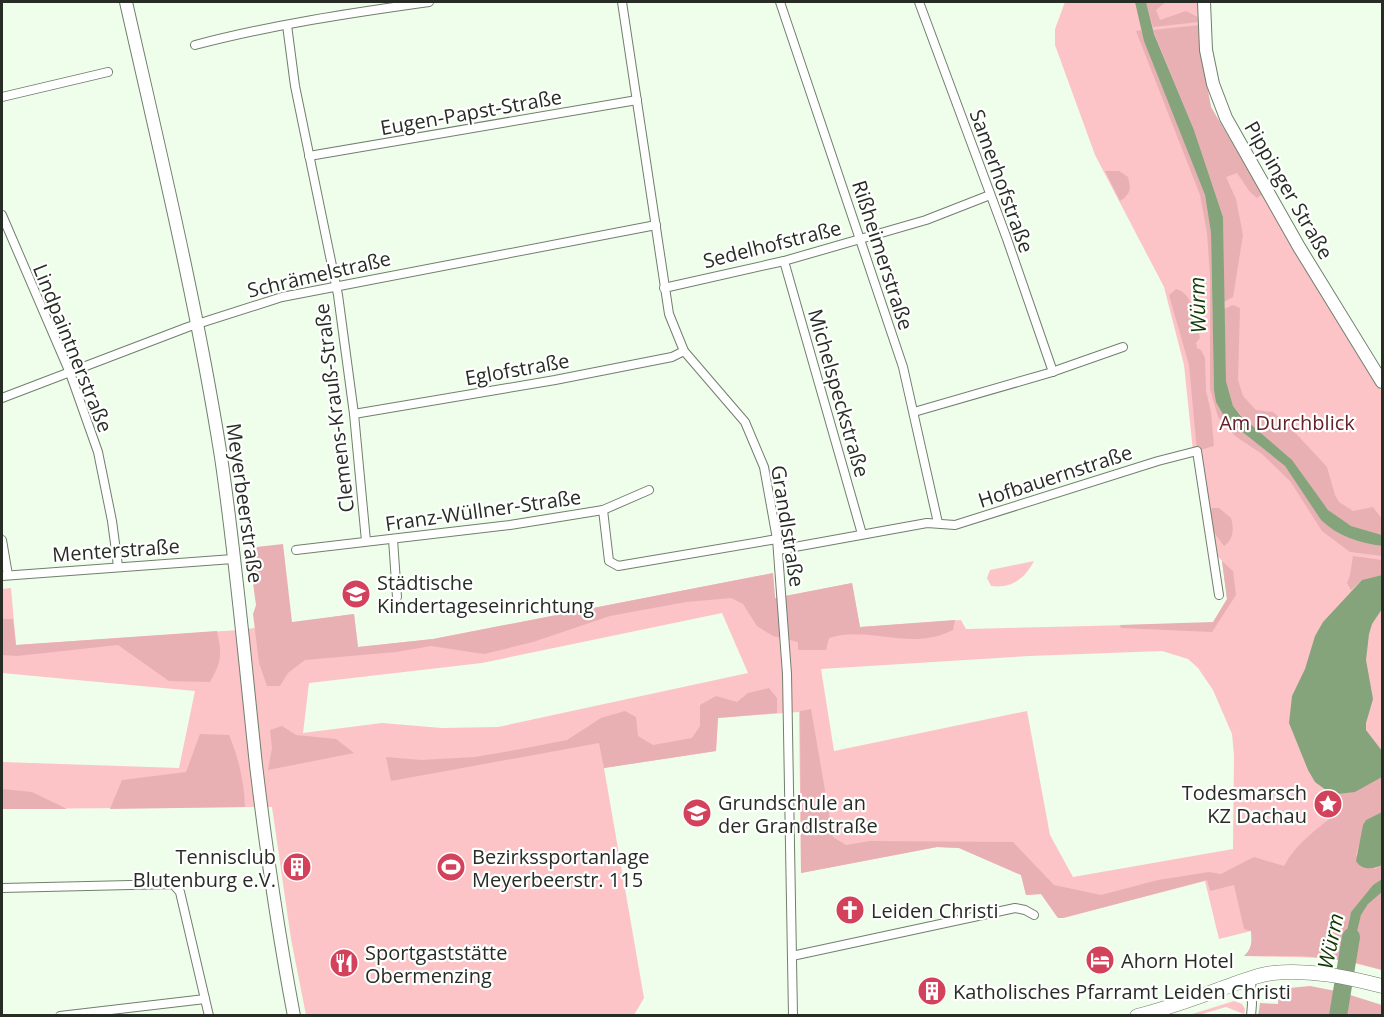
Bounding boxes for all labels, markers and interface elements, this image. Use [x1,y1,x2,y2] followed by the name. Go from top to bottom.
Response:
[378,83,564,141] street label: Eugen-Papst-Straße
[964,106,1040,256] street label: Samerhofstraße
[1238,116,1340,264] street label: Pippinger Straße
[846,177,920,333] street label: Rißheimerstraße
[700,214,844,274] street label: Sedelhofstraße
[245,244,393,304] street label: Schrämelstraße
[27,260,119,436] street label: Lindpaintnerstraße
[1182,276,1212,334] water label: Würm
[308,302,360,514] street label: Clemens-Krauß-Straße
[802,306,876,480] street label: Michelspeckstraße
[463,347,571,391] street label: Eglofstraße
[1219,409,1355,436] park label: Am Durchblick
[220,421,270,585] street label: Meyerbeerstraße
[975,438,1135,514] street label: Hofbauernstraße
[765,463,811,589] street label: Grandlstraße
[383,483,583,537] street label: Franz-Wüllner-Straße
[51,532,181,568] street label: Menterstraße
[377,569,594,619] place label: Städtische Kindertageseinrichtung
[340,578,372,610] school or university icon: Städtische Kindertageseinrichtung
[1182,779,1307,829] place label: Todesmarsch KZ Dachau
[1312,788,1344,820] place icon: Todesmarsch KZ Dachau
[718,789,878,839] place label: Grundschule an der Grandlstraße
[681,797,713,829] school or university icon: Grundschule an der Grandlstraße
[133,843,276,893] place label: Tennisclub Blutenburg e.V.
[472,843,650,893] place label: Bezirkssportanlage Meyerbeerstr. 115
[281,851,313,883] building icon: Tennisclub Blutenburg e.V.
[435,851,467,883] sports icon: Bezirkssportanlage Meyerbeerstr. 115
[834,894,866,926] church icon: Leiden Christi
[871,897,998,924] place label: Leiden Christi
[1310,910,1350,972] water label: Würm
[365,939,507,989] place label: Sportgaststätte Obermenzing
[1084,944,1116,976] hotel icon: Ahorn Hotel
[328,947,360,979] restaurant icon: Sportgaststätte Obermenzing
[1121,947,1234,974] place label: Ahorn Hotel
[916,975,948,1007] building icon: Katholisches Pfarramt Leiden Christi
[953,978,1291,1005] place label: Katholisches Pfarramt Leiden Christi

